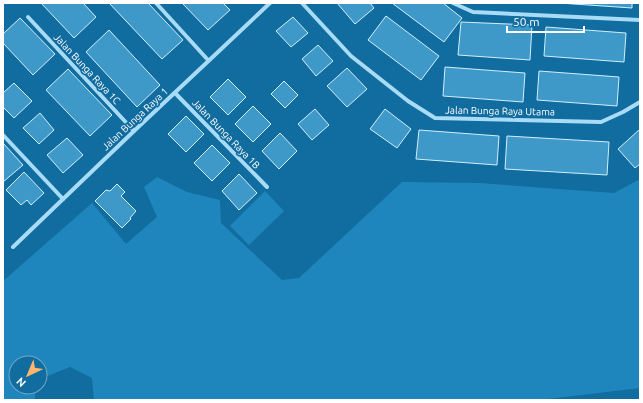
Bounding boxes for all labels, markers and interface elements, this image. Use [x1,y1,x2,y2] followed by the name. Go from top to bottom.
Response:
[507,8,584,34] scale bar
[513,15,540,28] text: 50 m
[52,32,122,106] street label: Jalan Bunga Raya 1C
[100,86,170,152] street label: Jalan Bunga Raya 1
[190,97,262,171] street label: Jalan Bunga Raya 1B
[445,105,555,117] street label: Jalan Bunga Raya Utama
[8,355,48,395] north arrow
[14,375,28,389] text: N

